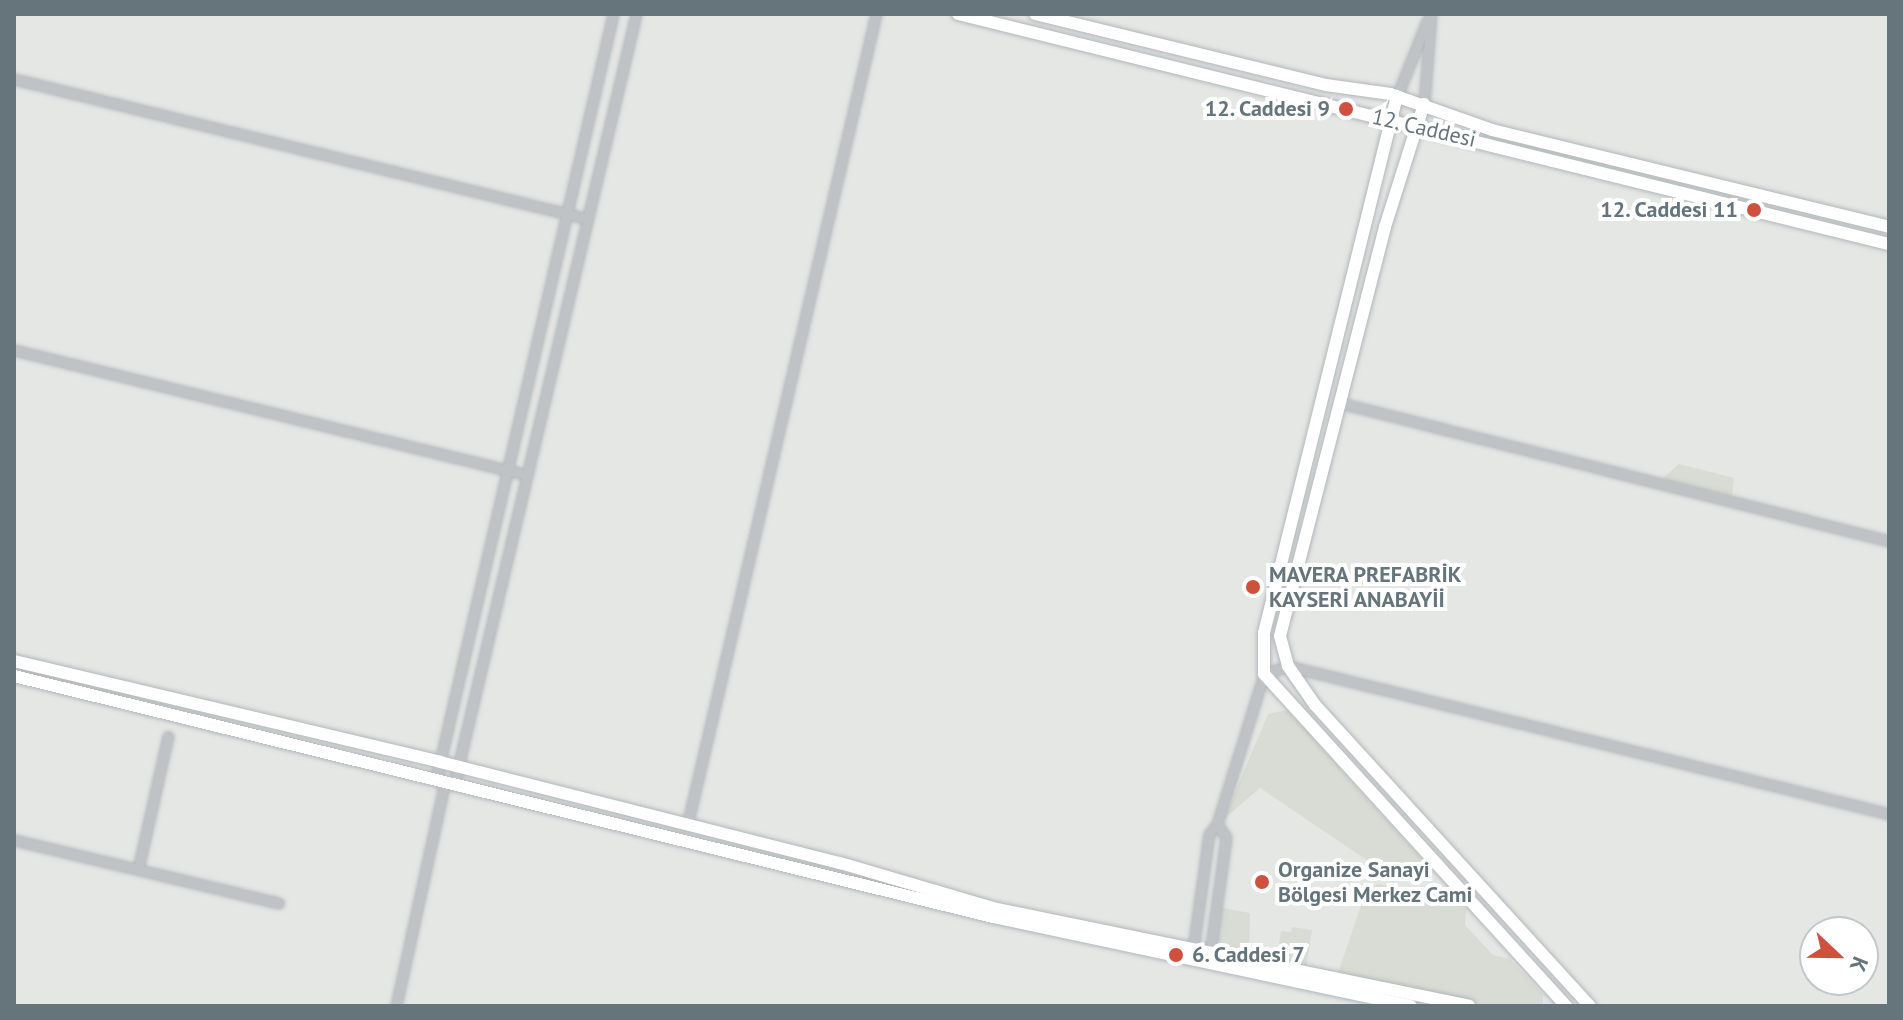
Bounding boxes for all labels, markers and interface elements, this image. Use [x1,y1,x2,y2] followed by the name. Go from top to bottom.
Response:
[1203,96,1330,122] place label: 12. Caddesi 9
[1337,100,1355,118] marker: 12. Caddesi 9
[1369,103,1479,153] street label: 12. Caddesi
[1598,197,1738,223] place label: 12. Caddesi 11
[1745,201,1763,219] marker: 12. Caddesi 11
[1269,561,1462,612] place label: MAVERA PREFABRİK KAYSERİ ANABAYİİ
[1244,578,1262,596] marker: MAVERA PREFABRİK KAYSERİ ANABAYİİ
[1278,856,1473,908] place label: Organize Sanayi Bölgesi Merkez Cami
[1253,873,1271,891] marker: Organize Sanayi Bölgesi Merkez Cami
[1799,916,1879,996] north arrow
[1192,942,1307,968] place label: 6. Caddesi 7
[1167,946,1185,964] marker: 6. Caddesi 7
[1844,953,1875,976] text: K

